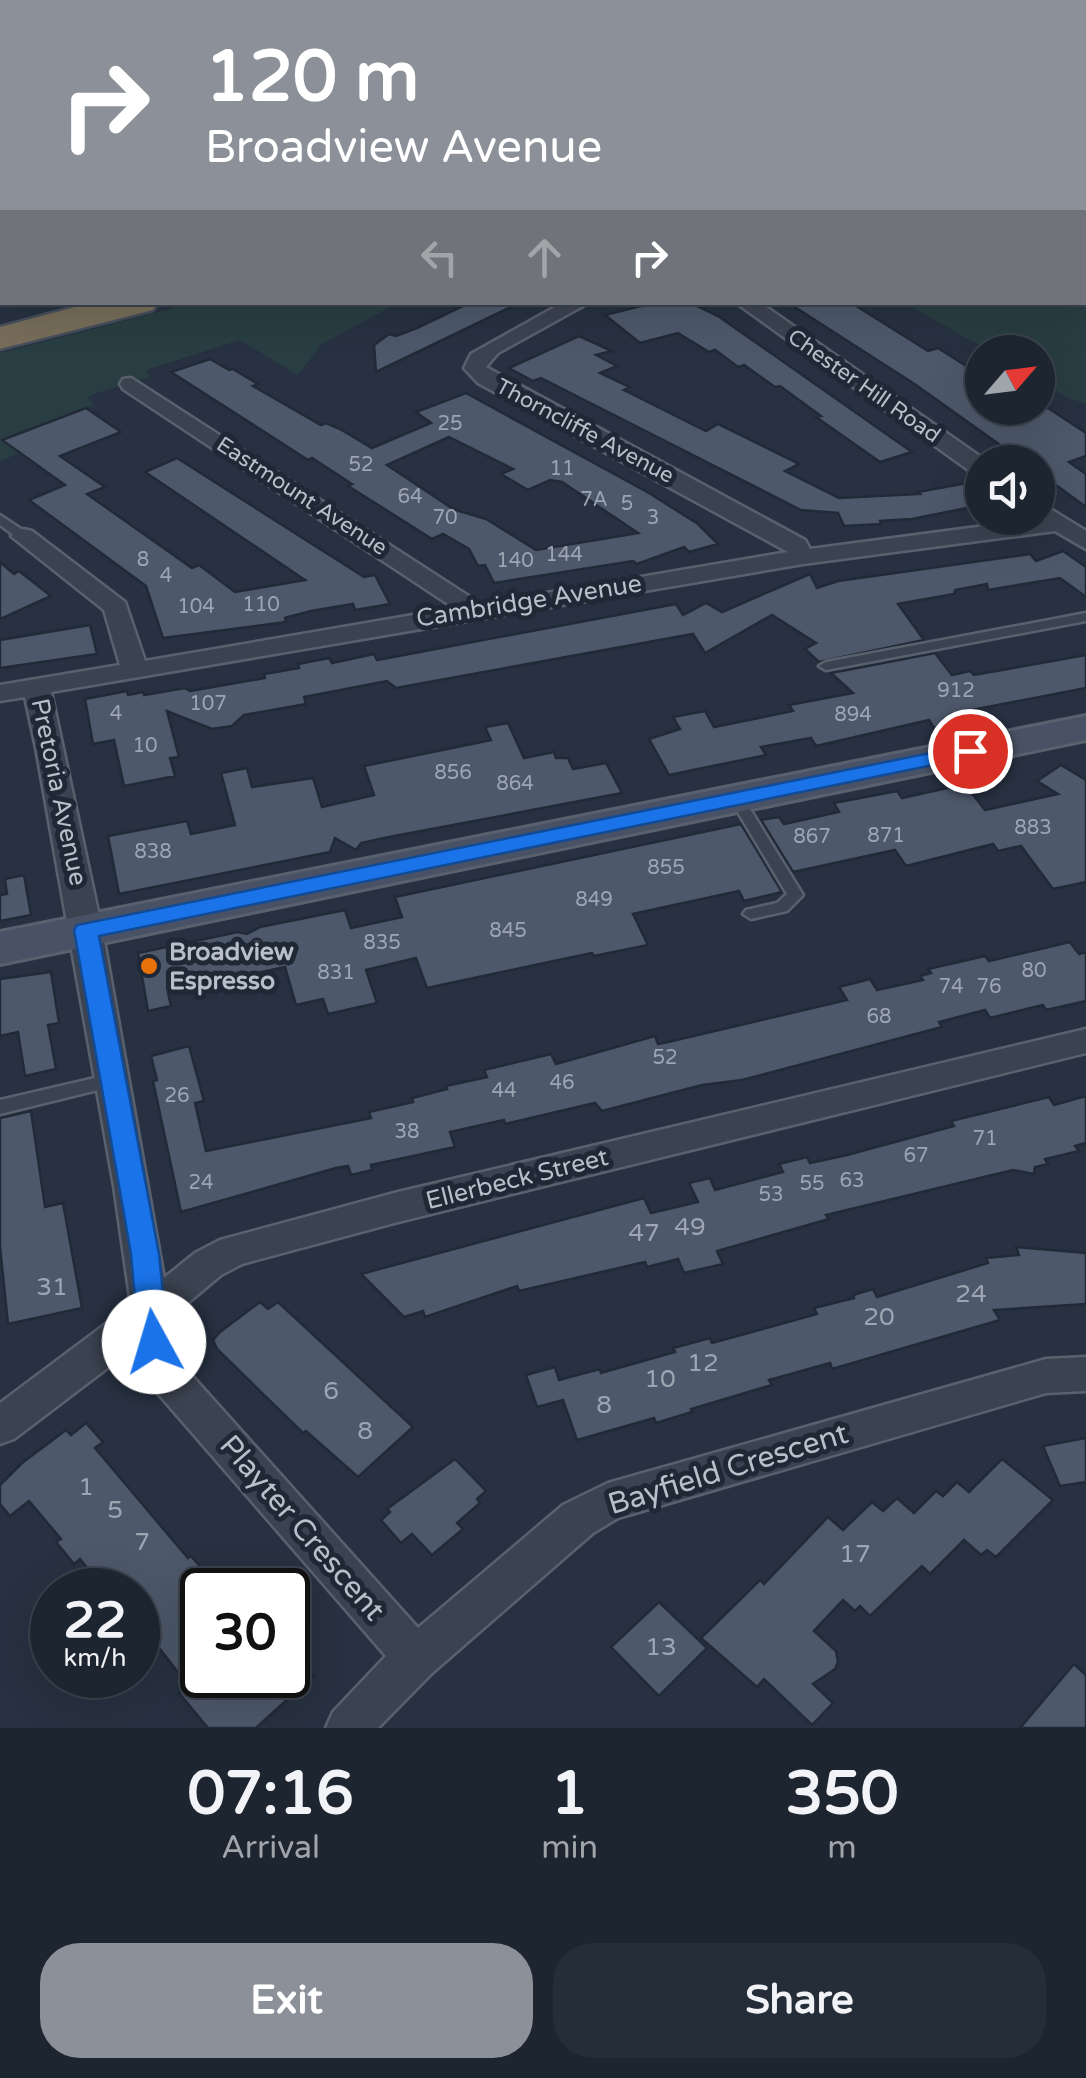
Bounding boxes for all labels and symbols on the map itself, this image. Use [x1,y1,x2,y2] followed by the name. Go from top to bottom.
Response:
[783,324,945,448] street label: Chester Hill Road
[965,335,1055,425] north arrow
[492,373,678,489] street label: Thorncliffe Avenue
[437,412,463,436] house number: 25
[212,431,392,561] street label: Eastmount Avenue
[348,453,374,477] house number: 52
[549,457,575,481] house number: 11
[397,485,423,509] house number: 64
[580,488,608,512] house number: 7A
[621,492,633,516] house number: 5
[432,506,458,530] house number: 70
[647,506,659,530] house number: 3
[545,543,583,567] house number: 144
[137,548,149,572] house number: 8
[496,549,534,573] house number: 140
[160,564,172,588] house number: 4
[414,568,644,634] street label: Cambridge Avenue
[242,593,280,617] house number: 110
[177,595,215,619] house number: 104
[937,679,975,703] house number: 912
[189,692,227,716] house number: 107
[25,696,93,888] street label: Pretoria Avenue
[110,702,122,726] house number: 4
[834,703,872,727] house number: 894
[928,709,1013,794] pin
[132,734,158,758] house number: 10
[434,761,472,785] house number: 856
[496,772,534,796] house number: 864
[1014,816,1052,840] house number: 883
[867,824,905,848] house number: 871
[793,825,831,849] house number: 867
[134,840,172,864] house number: 838
[647,856,685,880] house number: 855
[575,888,613,912] house number: 849
[489,919,527,943] house number: 845
[363,931,401,955] house number: 835
[169,937,294,996] place label: Broadview Espresso
[138,955,160,977] marker: Broadview Espresso
[1021,959,1047,983] house number: 80
[317,961,355,985] house number: 831
[938,975,964,999] house number: 74
[976,975,1002,999] house number: 76
[866,1005,892,1029] house number: 68
[652,1046,678,1070] house number: 52
[549,1071,575,1095] house number: 46
[491,1079,517,1103] house number: 44
[164,1084,190,1108] house number: 26
[394,1120,420,1144] house number: 38
[972,1127,998,1151] house number: 71
[423,1142,612,1216] street label: Ellerbeck Street
[903,1144,929,1168] house number: 67
[839,1169,865,1193] house number: 63
[188,1171,214,1195] house number: 24
[799,1172,825,1196] house number: 55
[758,1183,784,1207] house number: 53
[674,1212,706,1242] house number: 49
[628,1218,660,1248] house number: 47
[36,1272,68,1302] house number: 31
[955,1279,987,1309] house number: 24
[102,1290,206,1394] position arrow
[863,1302,895,1332] house number: 20
[687,1348,719,1378] house number: 12
[644,1364,676,1394] house number: 10
[323,1376,339,1406] house number: 6
[596,1390,612,1420] house number: 8
[604,1415,852,1523] street label: Bayfield Crescent
[357,1416,373,1446] house number: 8
[211,1428,393,1628] street label: Playter Crescent
[78,1472,94,1502] house number: 1
[107,1495,123,1525] house number: 5
[134,1527,150,1557] house number: 7
[839,1539,871,1569] house number: 17
[180,1568,310,1698] speed limit sign: 30
[645,1632,677,1662] house number: 13

